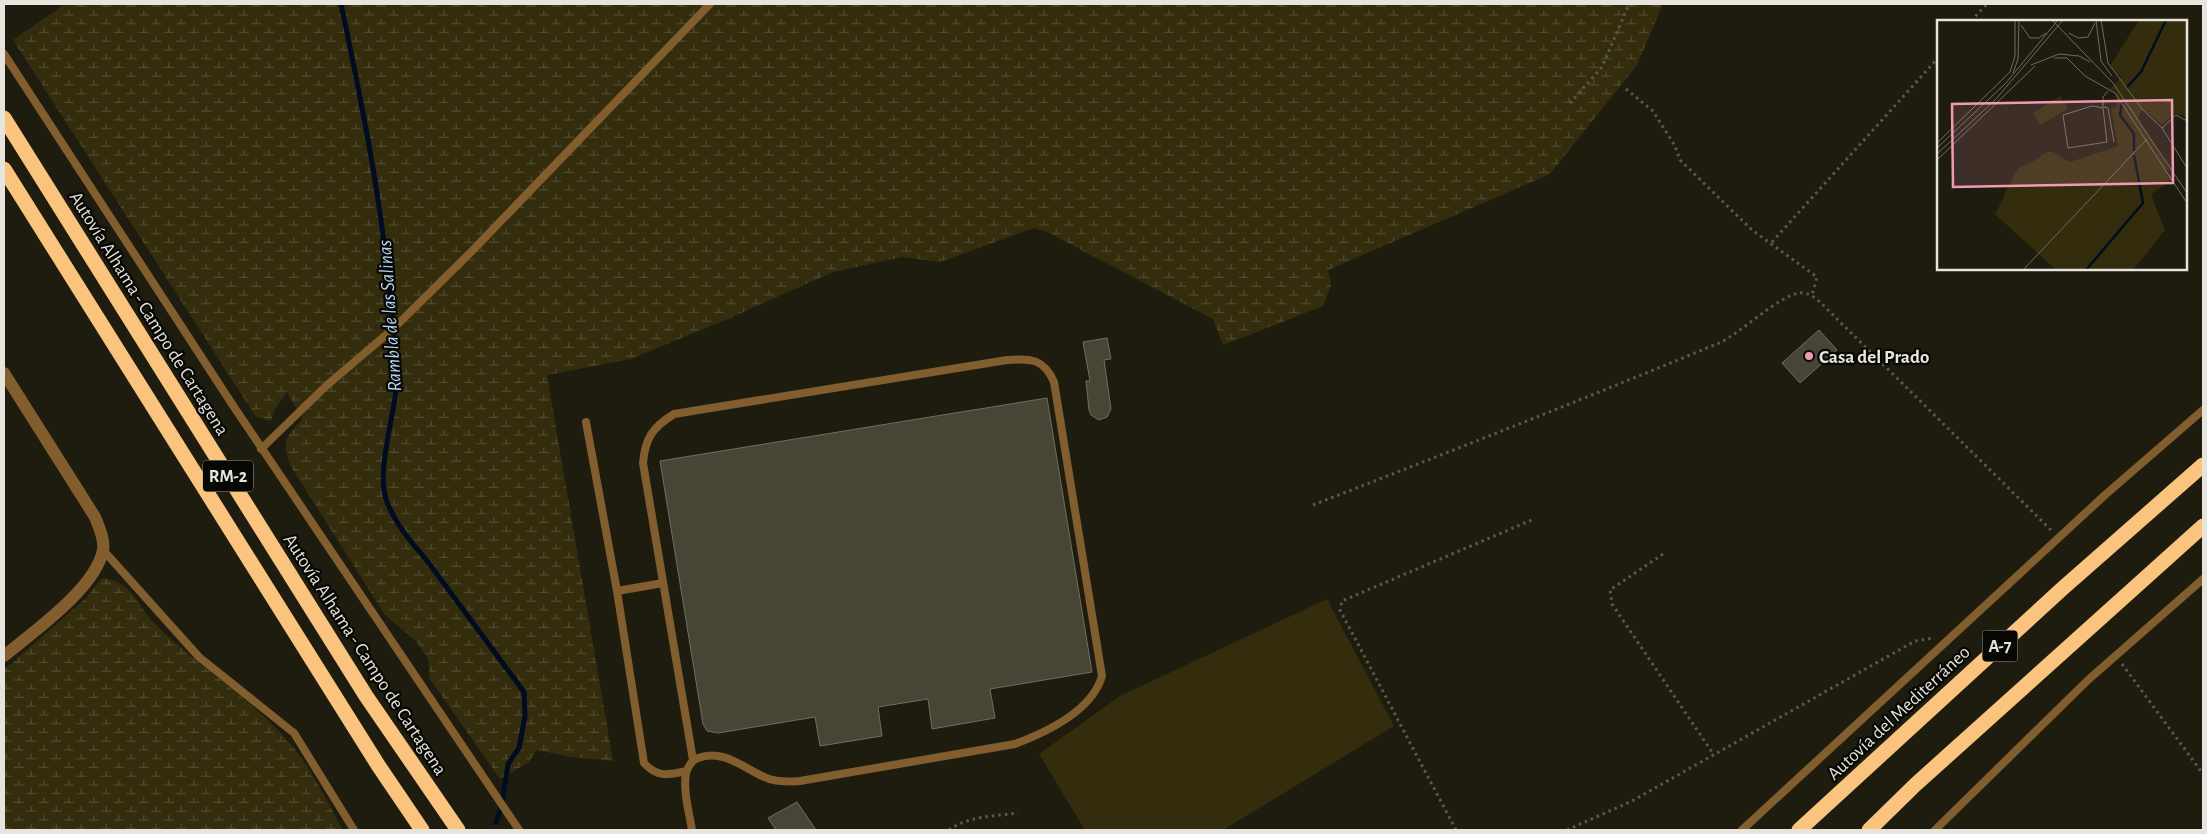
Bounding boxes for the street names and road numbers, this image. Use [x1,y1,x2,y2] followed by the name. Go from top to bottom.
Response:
[66,189,232,439] street label: Autovía Alhama - Campo de Cartagena
[203,461,253,492] road number: RM-2
[280,531,450,779] street label: Autovía Alhama - Campo de Cartagena
[1982,630,2018,661] road number: A-7
[1824,642,1974,784] street label: Autovía del Mediterráneo

